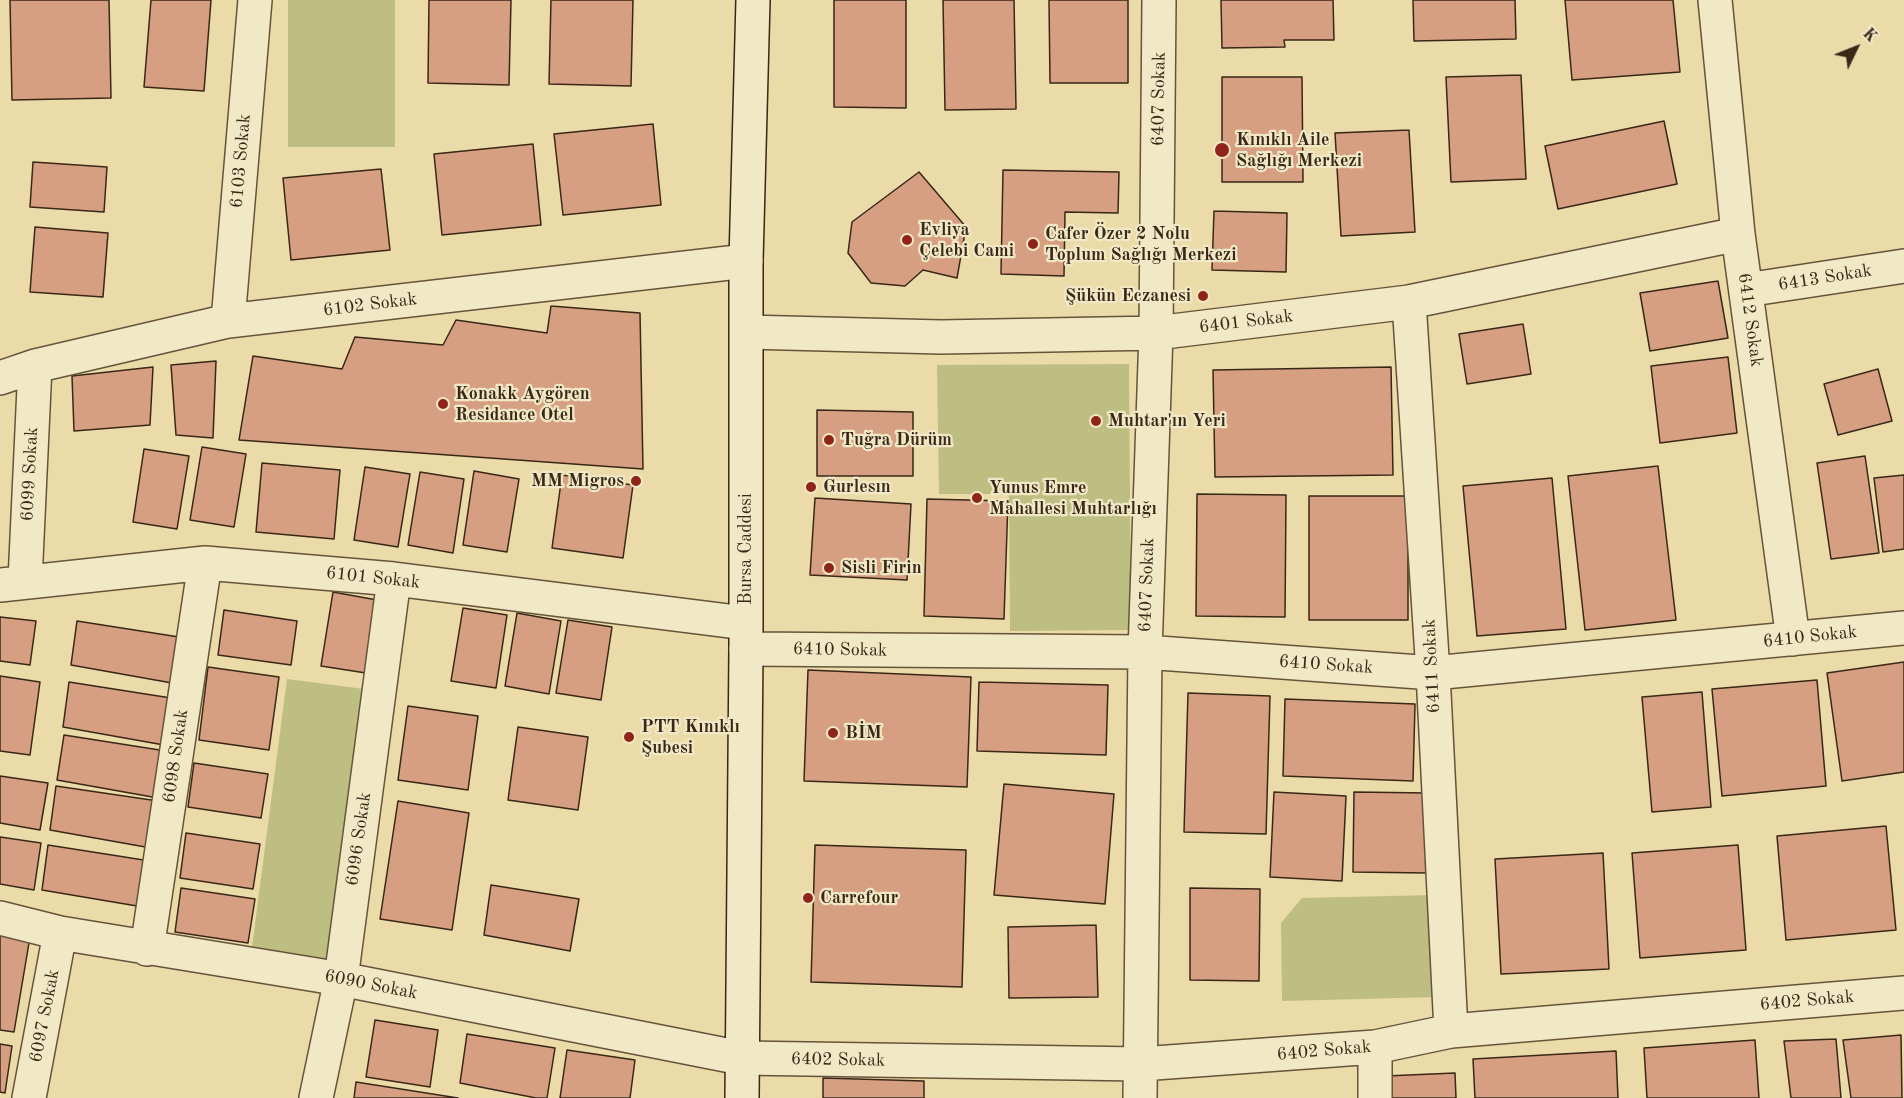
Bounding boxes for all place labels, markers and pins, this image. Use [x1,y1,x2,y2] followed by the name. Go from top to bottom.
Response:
[1236,129,1362,172] place label: Kınıklı Aile Sağlığı Merkezi
[1213,141,1231,159] marker: Kınıklı Aile Sağlığı Merkezi
[919,219,1014,262] place label: Evliya Çelebi Cami
[1045,223,1236,266] place label: Cafer Özer 2 Nolu Toplum Sağlığı Merkezi
[900,233,914,247] marker: Evliya Çelebi Cami
[1026,237,1040,251] marker: Cafer Özer 2 Nolu Toplum Sağlığı Merkezi
[1065,285,1191,307] place label: Şükün Eczanesi
[1196,289,1210,303] marker: Şükün Eczanesi
[455,383,590,426] place label: Konakk Aygören Residance Otel
[436,397,450,411] marker: Konakk Aygören Residance Otel
[1108,410,1226,432] place label: Muhtar'ın Yeri
[1089,414,1103,428] marker: Muhtar'ın Yeri
[841,429,952,451] place label: Tuğra Dürüm
[822,433,836,447] marker: Tuğra Dürüm
[531,470,624,492] place label: MM Migros
[629,474,643,488] marker: MM Migros
[823,476,891,498] place label: Gurlesın
[989,477,1157,520] place label: Yunus Emre Mahallesi Muhtarlığı
[804,480,818,494] marker: Gurlesın
[970,491,984,505] marker: Yunus Emre Mahallesi Muhtarlığı
[841,557,922,579] place label: Sisli Firin
[822,561,836,575] marker: Sisli Firin
[641,716,740,758] place label: PTT Kınıklı Şubesi
[845,722,882,744] place label: BİM
[826,726,840,740] marker: BİM
[622,730,636,744] marker: PTT Kınıklı Şubesi
[820,887,898,909] place label: Carrefour
[801,891,815,905] marker: Carrefour

